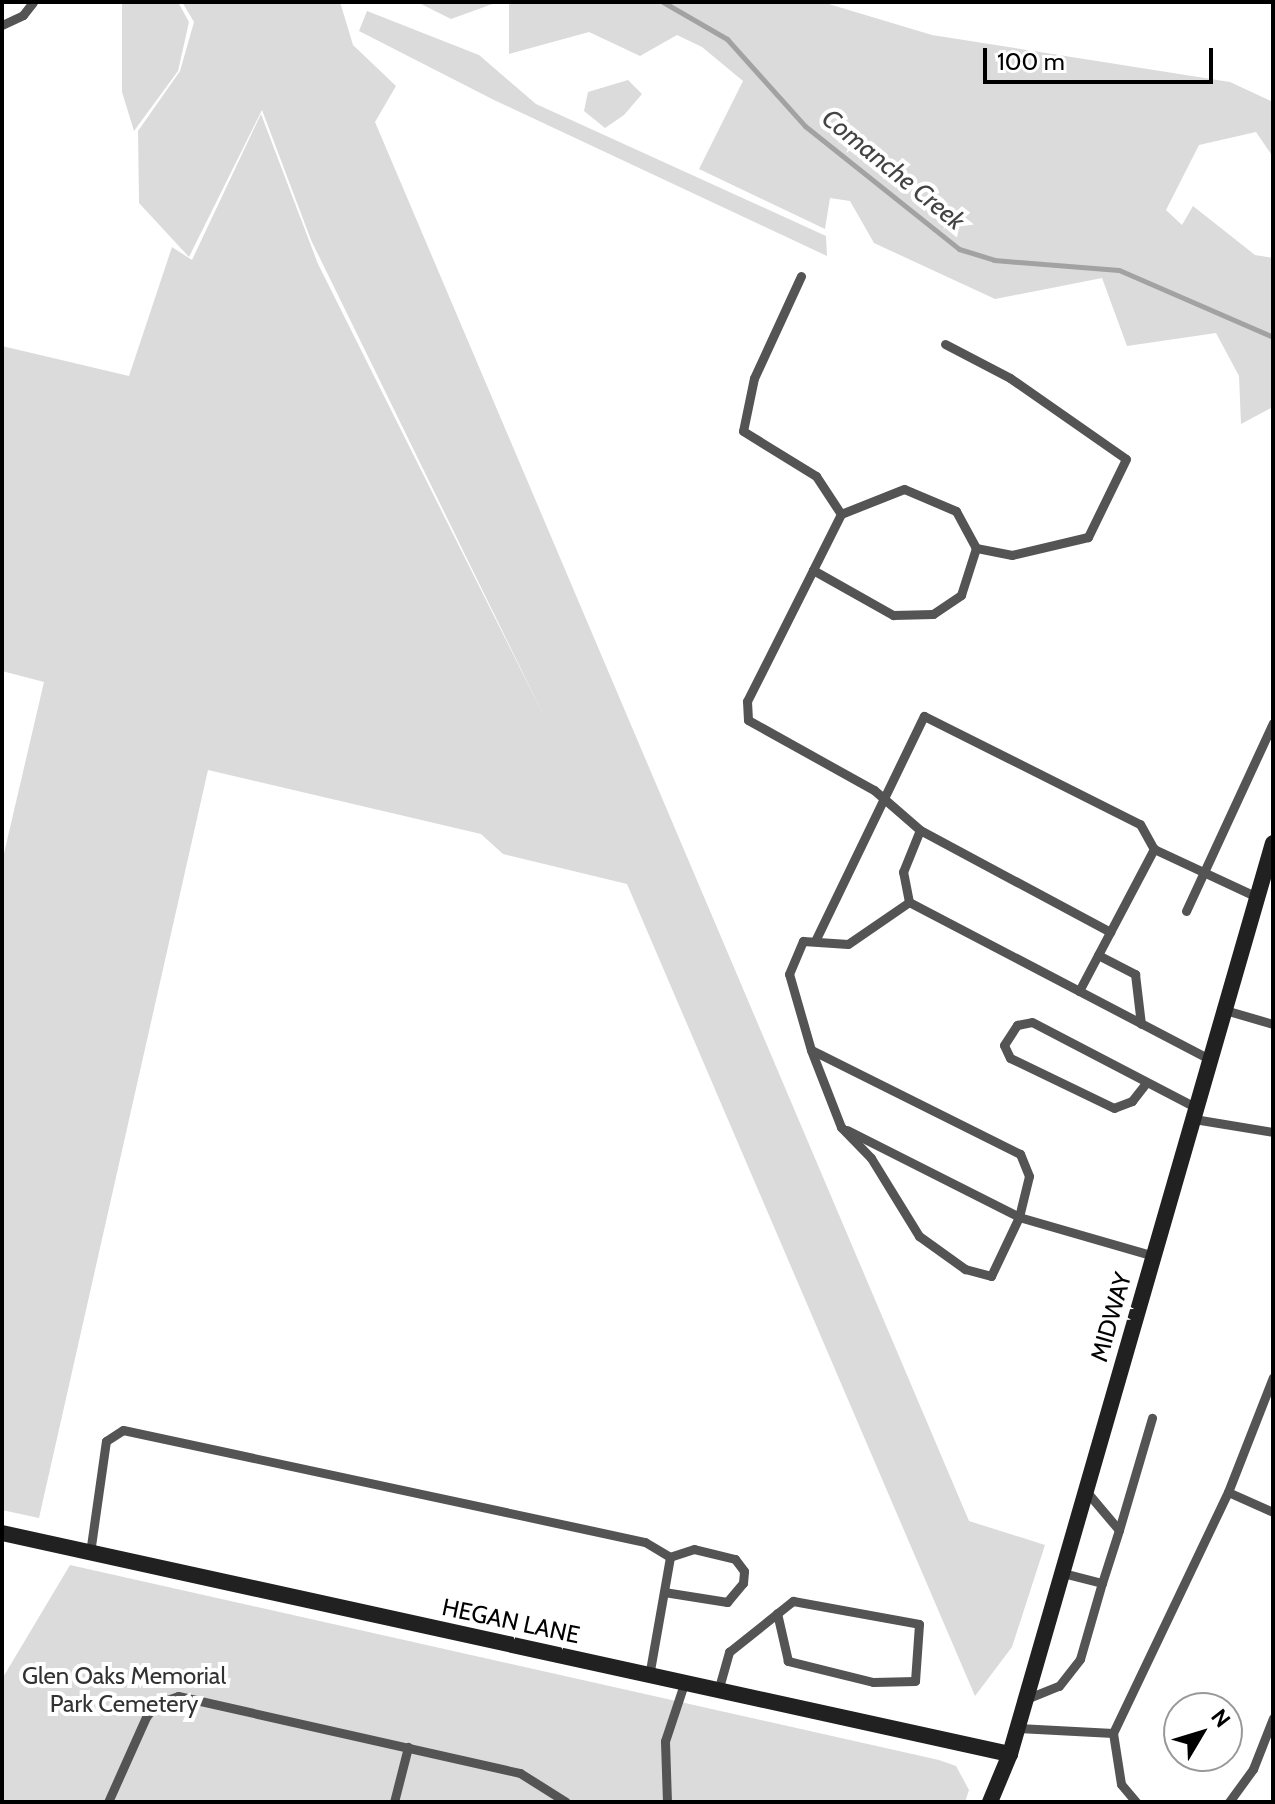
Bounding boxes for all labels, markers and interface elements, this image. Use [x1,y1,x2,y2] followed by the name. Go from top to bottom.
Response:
[987,32,1217,82] scale bar
[997,47,1065,76] text: 100 m
[815,103,971,237] water label: Comanche Creek
[1085,1269,1137,1365] street label: MIDWAY
[439,1592,583,1650] street label: HEGAN LANE
[22,1662,226,1718] park label: Glen Oaks Memorial Park Cemetery
[1163,1692,1243,1772] north arrow
[1205,1704,1236,1733] text: N

